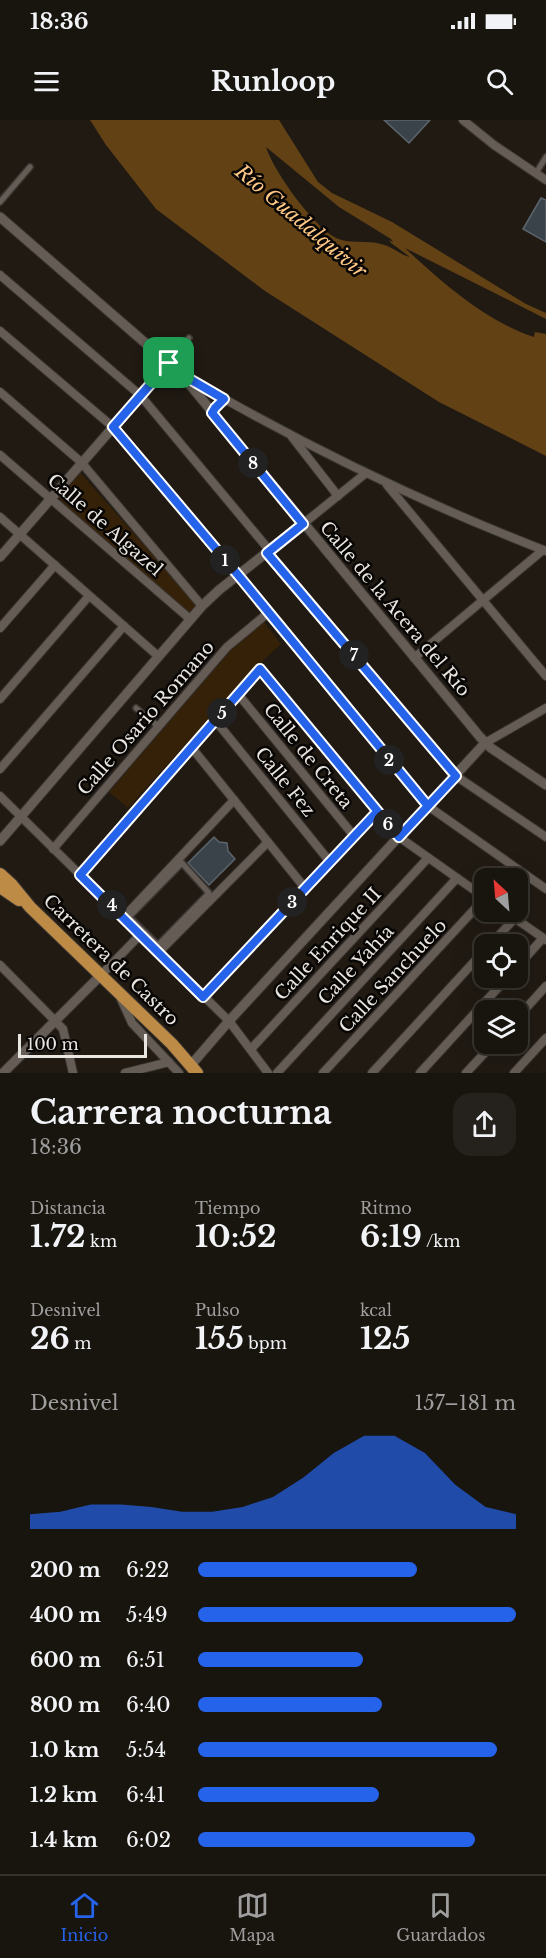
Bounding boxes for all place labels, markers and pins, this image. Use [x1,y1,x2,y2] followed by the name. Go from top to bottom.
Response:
[143,337,194,388] pin
[238,448,268,478] pin: 8
[210,545,240,575] pin: 1
[339,640,369,670] pin: 7
[207,698,237,728] pin: 5
[374,745,404,775] pin: 2
[373,809,403,839] pin: 6
[277,887,307,917] pin: 3
[97,890,127,920] pin: 4

